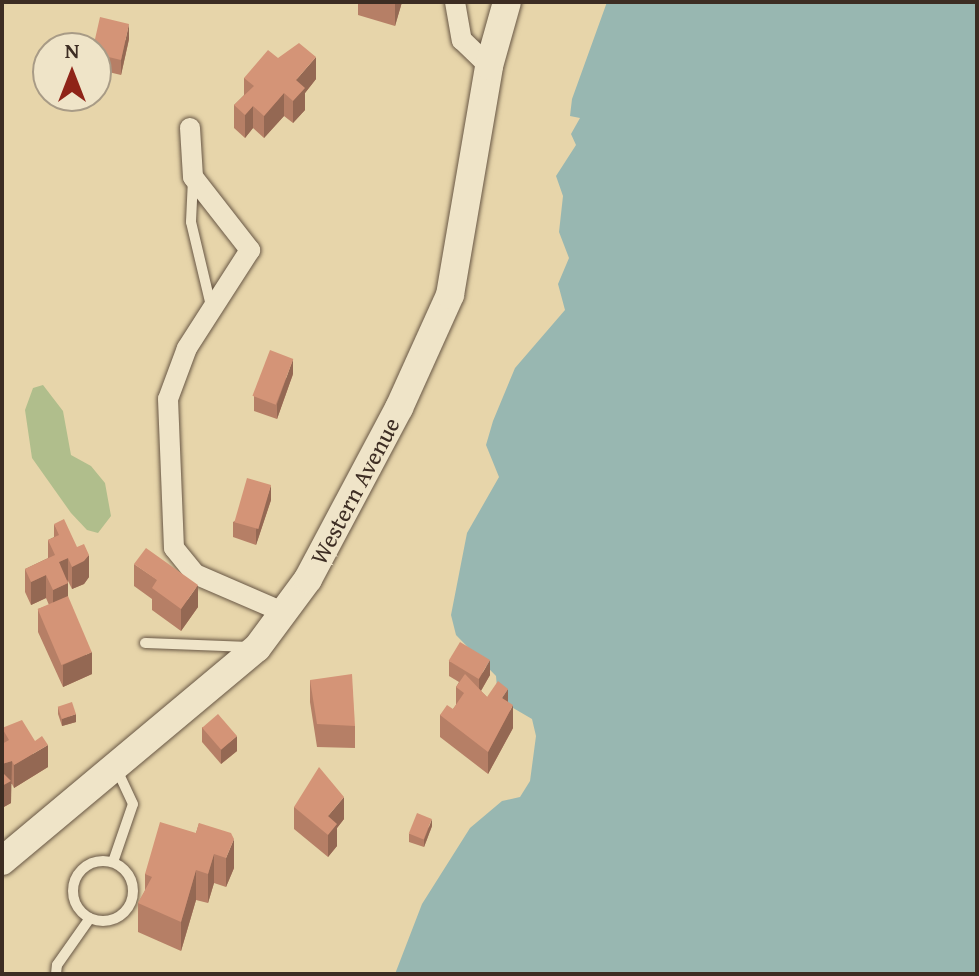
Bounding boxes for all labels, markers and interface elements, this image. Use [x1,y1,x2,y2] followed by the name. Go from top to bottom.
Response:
[32,32,112,112] north arrow
[65,34,79,66] text: N
[304,413,406,569] street label: Western Avenue

